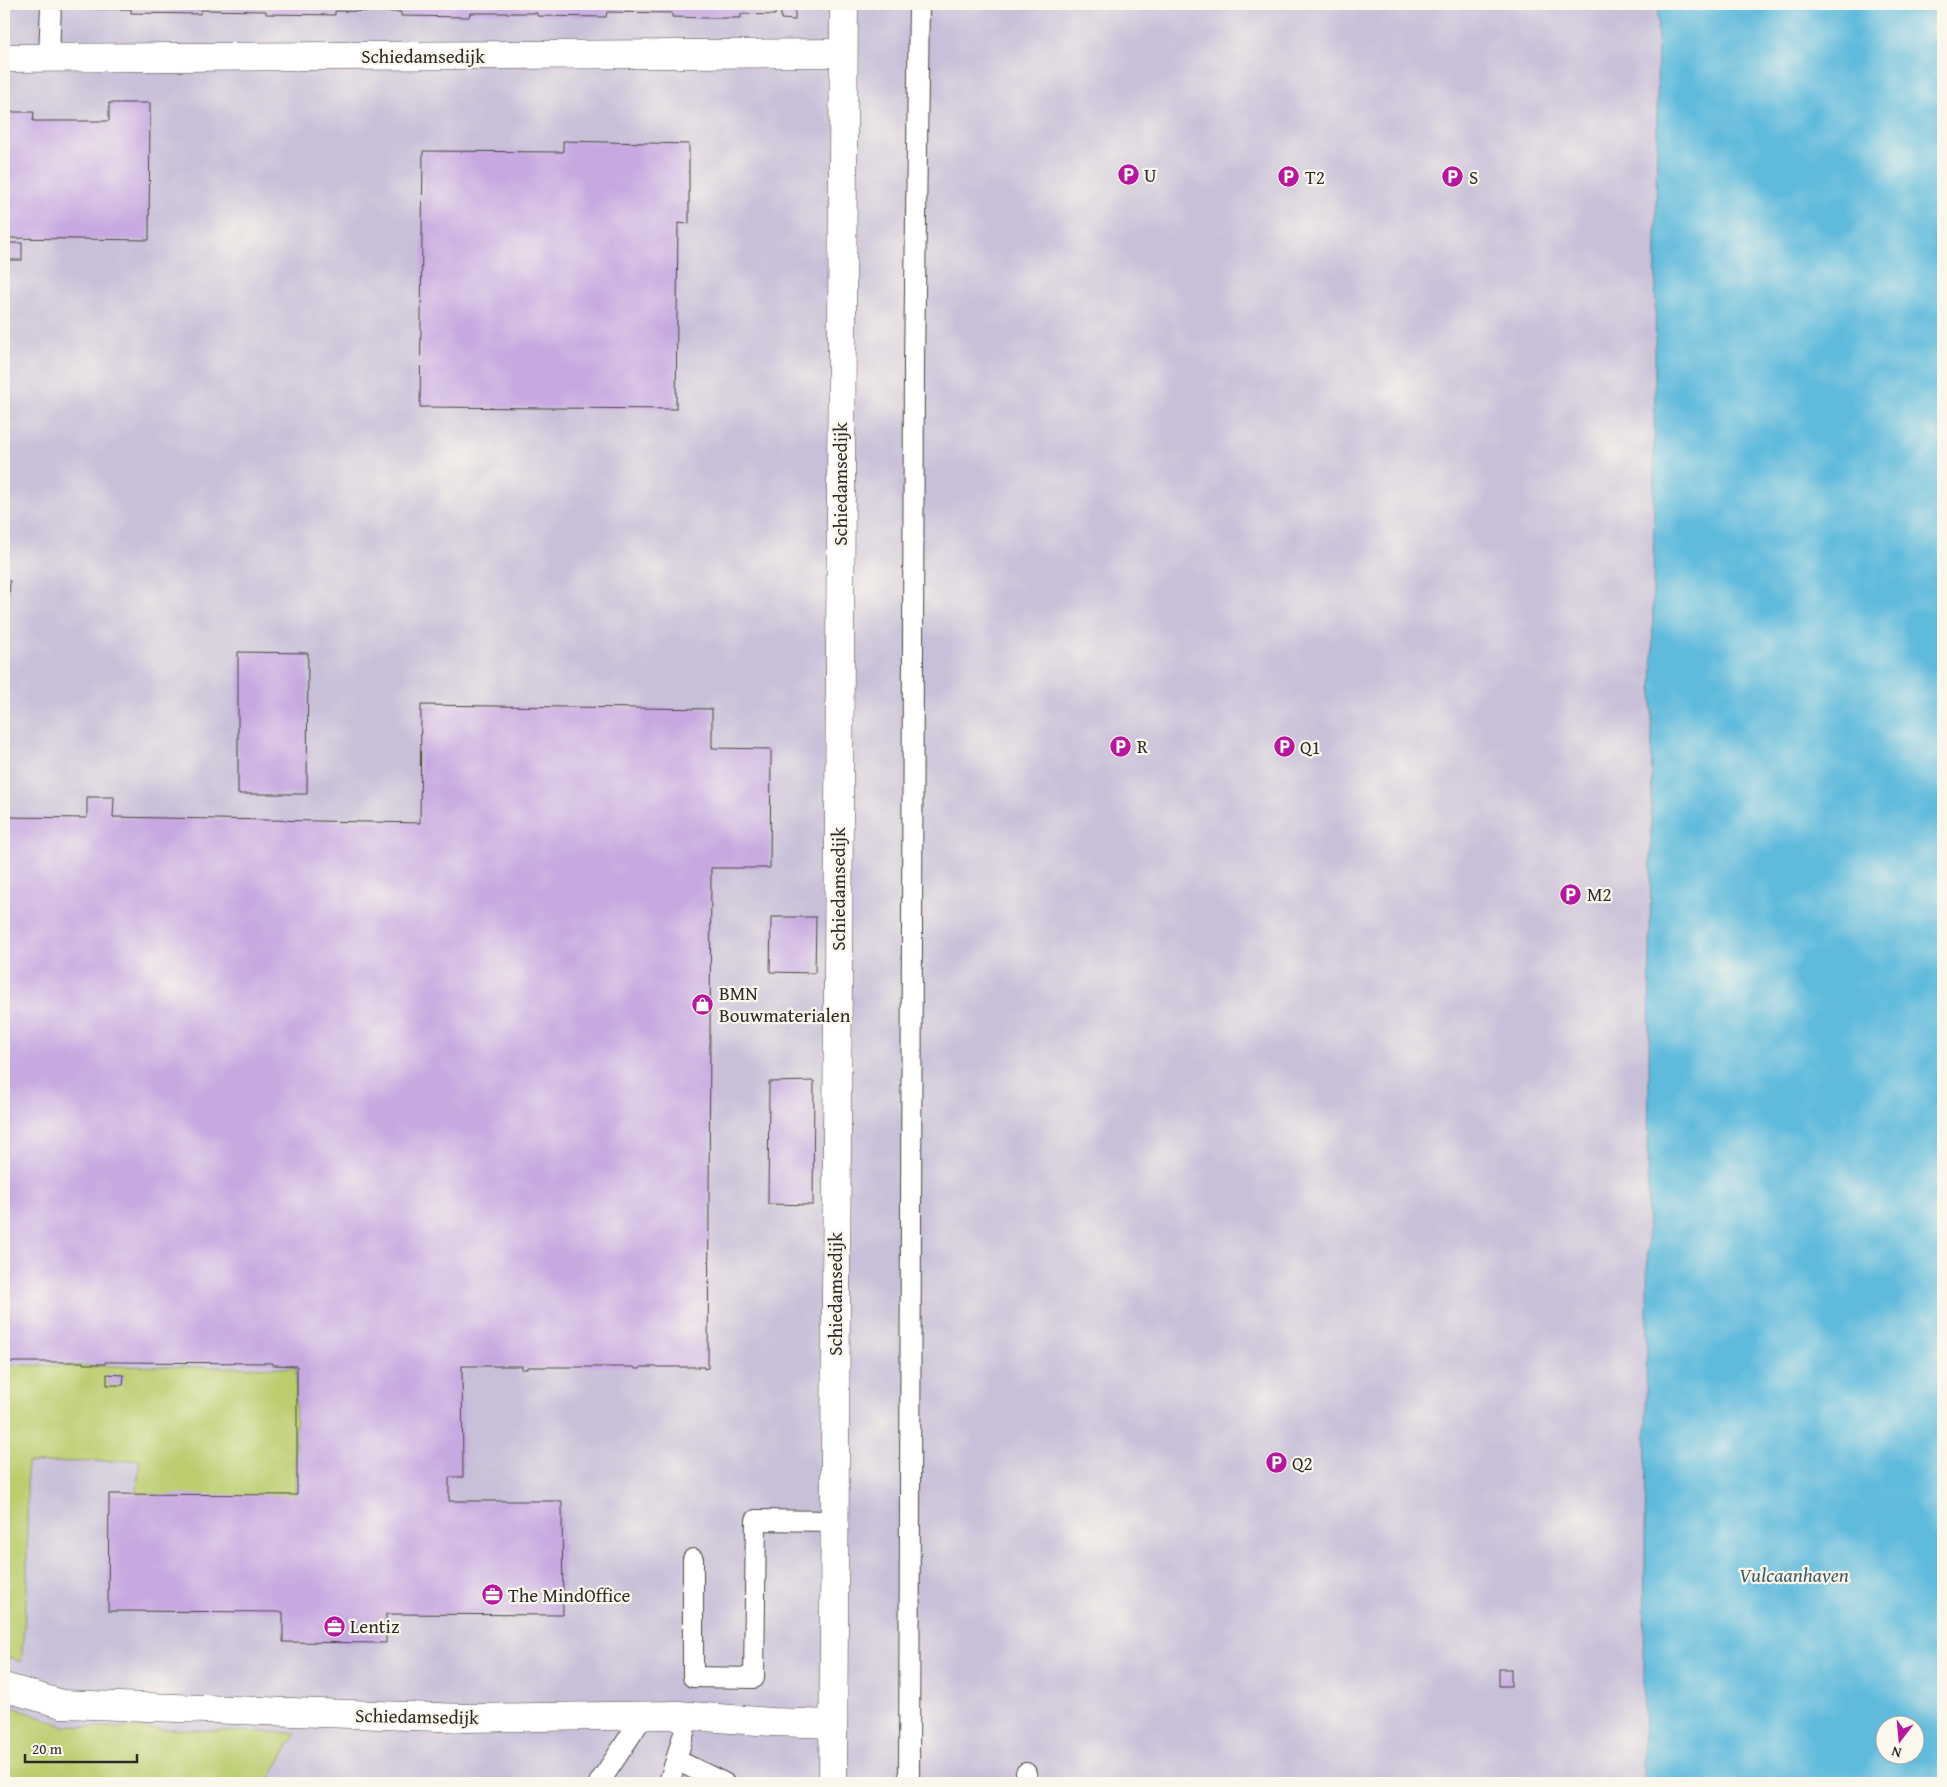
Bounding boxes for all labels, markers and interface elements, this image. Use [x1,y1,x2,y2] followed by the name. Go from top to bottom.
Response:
[361,42,485,70] street label: Schiedamsedijk
[1144,161,1157,189] place label: U
[1116,163,1140,187] parking icon: U
[1305,163,1325,191] place label: T2
[1469,163,1478,191] place label: S
[1277,165,1301,189] parking icon: T2
[1441,165,1465,189] parking icon: S
[826,422,854,546] street label: Schiedamsedijk
[1137,732,1148,760] place label: R
[1300,733,1321,761] place label: Q1
[1109,734,1133,758] parking icon: R
[1272,735,1296,759] parking icon: Q1
[824,827,852,951] street label: Schiedamsedijk
[1587,880,1612,908] place label: M2
[1559,882,1583,906] parking icon: M2
[719,979,851,1029] place label: BMN Bouwmaterialen
[691,992,715,1016] shop icon: BMN Bouwmaterialen
[821,1232,849,1356] street label: Schiedamsedijk
[1292,1449,1313,1477] place label: Q2
[1264,1451,1288,1475] parking icon: Q2
[1739,1560,1849,1589] water label: Vulcaanhaven
[508,1581,631,1609] place label: The MindOffice
[480,1583,504,1607] office icon: The MindOffice
[350,1612,399,1640] place label: Lentiz
[322,1614,346,1638] office icon: Lentiz
[355,1701,479,1731] street label: Schiedamsedijk
[1874,1714,1924,1764] north arrow
[25,1732,138,1764] scale bar
[32,1738,63,1759] text: 20 m
[1889,1741,1904,1763] text: N

